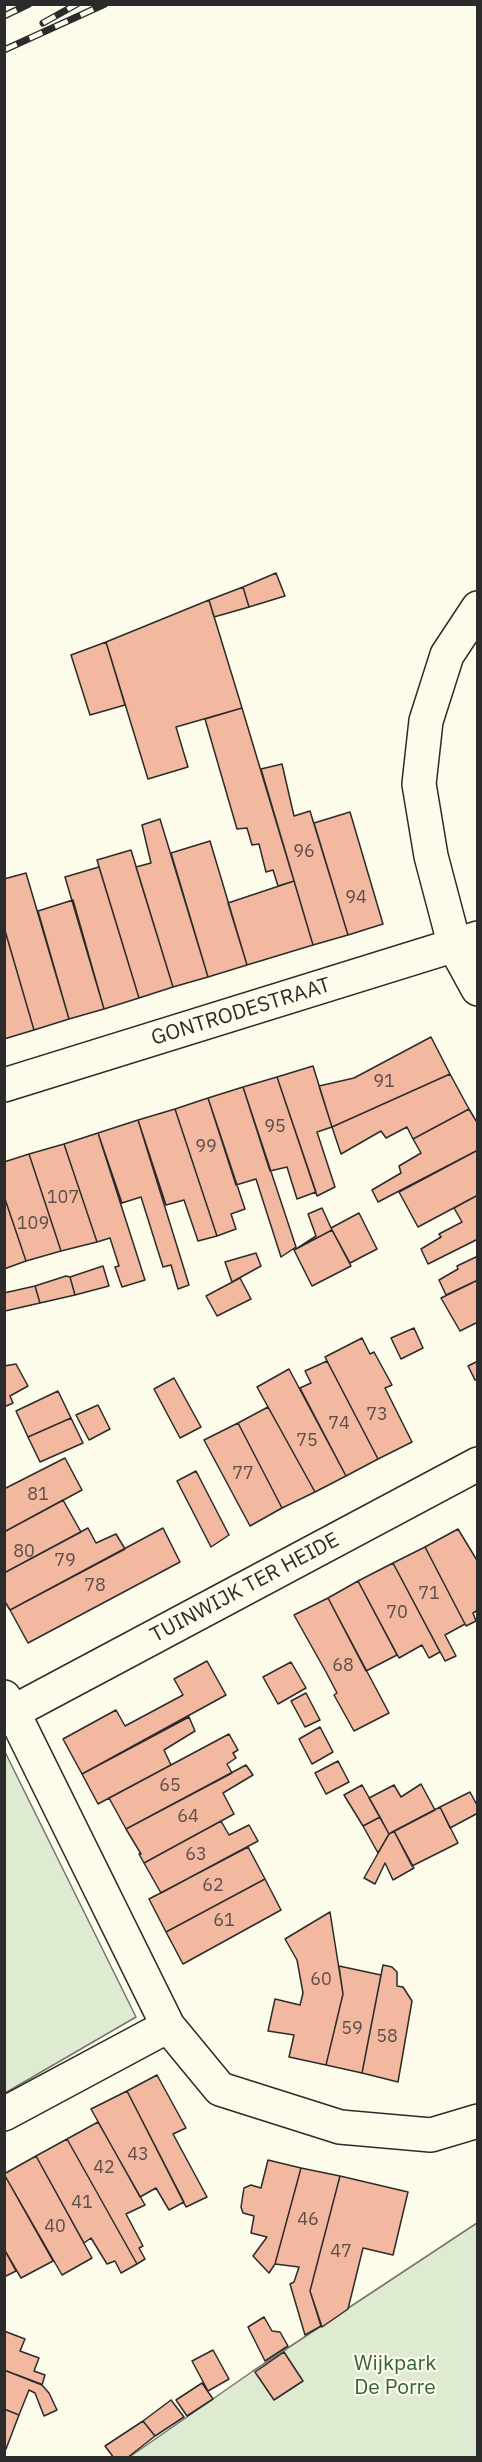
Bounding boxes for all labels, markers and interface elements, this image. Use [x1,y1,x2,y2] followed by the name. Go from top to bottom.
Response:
[293,841,315,863] house number: 96
[345,887,367,909] house number: 94
[148,973,334,1051] street label: GONTRODESTRAAT
[373,1071,395,1093] house number: 91
[264,1116,286,1138] house number: 95
[195,1136,217,1158] house number: 99
[47,1187,79,1209] house number: 107
[17,1213,49,1235] house number: 109
[366,1404,388,1426] house number: 73
[328,1413,350,1435] house number: 74
[296,1430,318,1452] house number: 75
[232,1463,254,1485] house number: 77
[27,1484,49,1506] house number: 81
[146,1528,344,1648] street label: TUINWIJK TER HEIDE
[13,1541,35,1563] house number: 80
[54,1550,76,1572] house number: 79
[84,1575,106,1597] house number: 78
[418,1583,440,1605] house number: 71
[386,1602,408,1624] house number: 70
[332,1655,354,1677] house number: 68
[159,1775,181,1797] house number: 65
[177,1806,199,1828] house number: 64
[185,1844,207,1866] house number: 63
[202,1875,224,1897] house number: 62
[213,1910,235,1932] house number: 61
[310,1969,332,1991] house number: 60
[341,2018,363,2040] house number: 59
[376,2026,398,2048] house number: 58
[127,2144,149,2166] house number: 43
[93,2157,115,2179] house number: 42
[71,2192,93,2214] house number: 41
[297,2209,319,2231] house number: 46
[44,2216,66,2238] house number: 40
[330,2241,352,2263] house number: 47
[354,2351,436,2401] park label: Wijkpark De Porre

